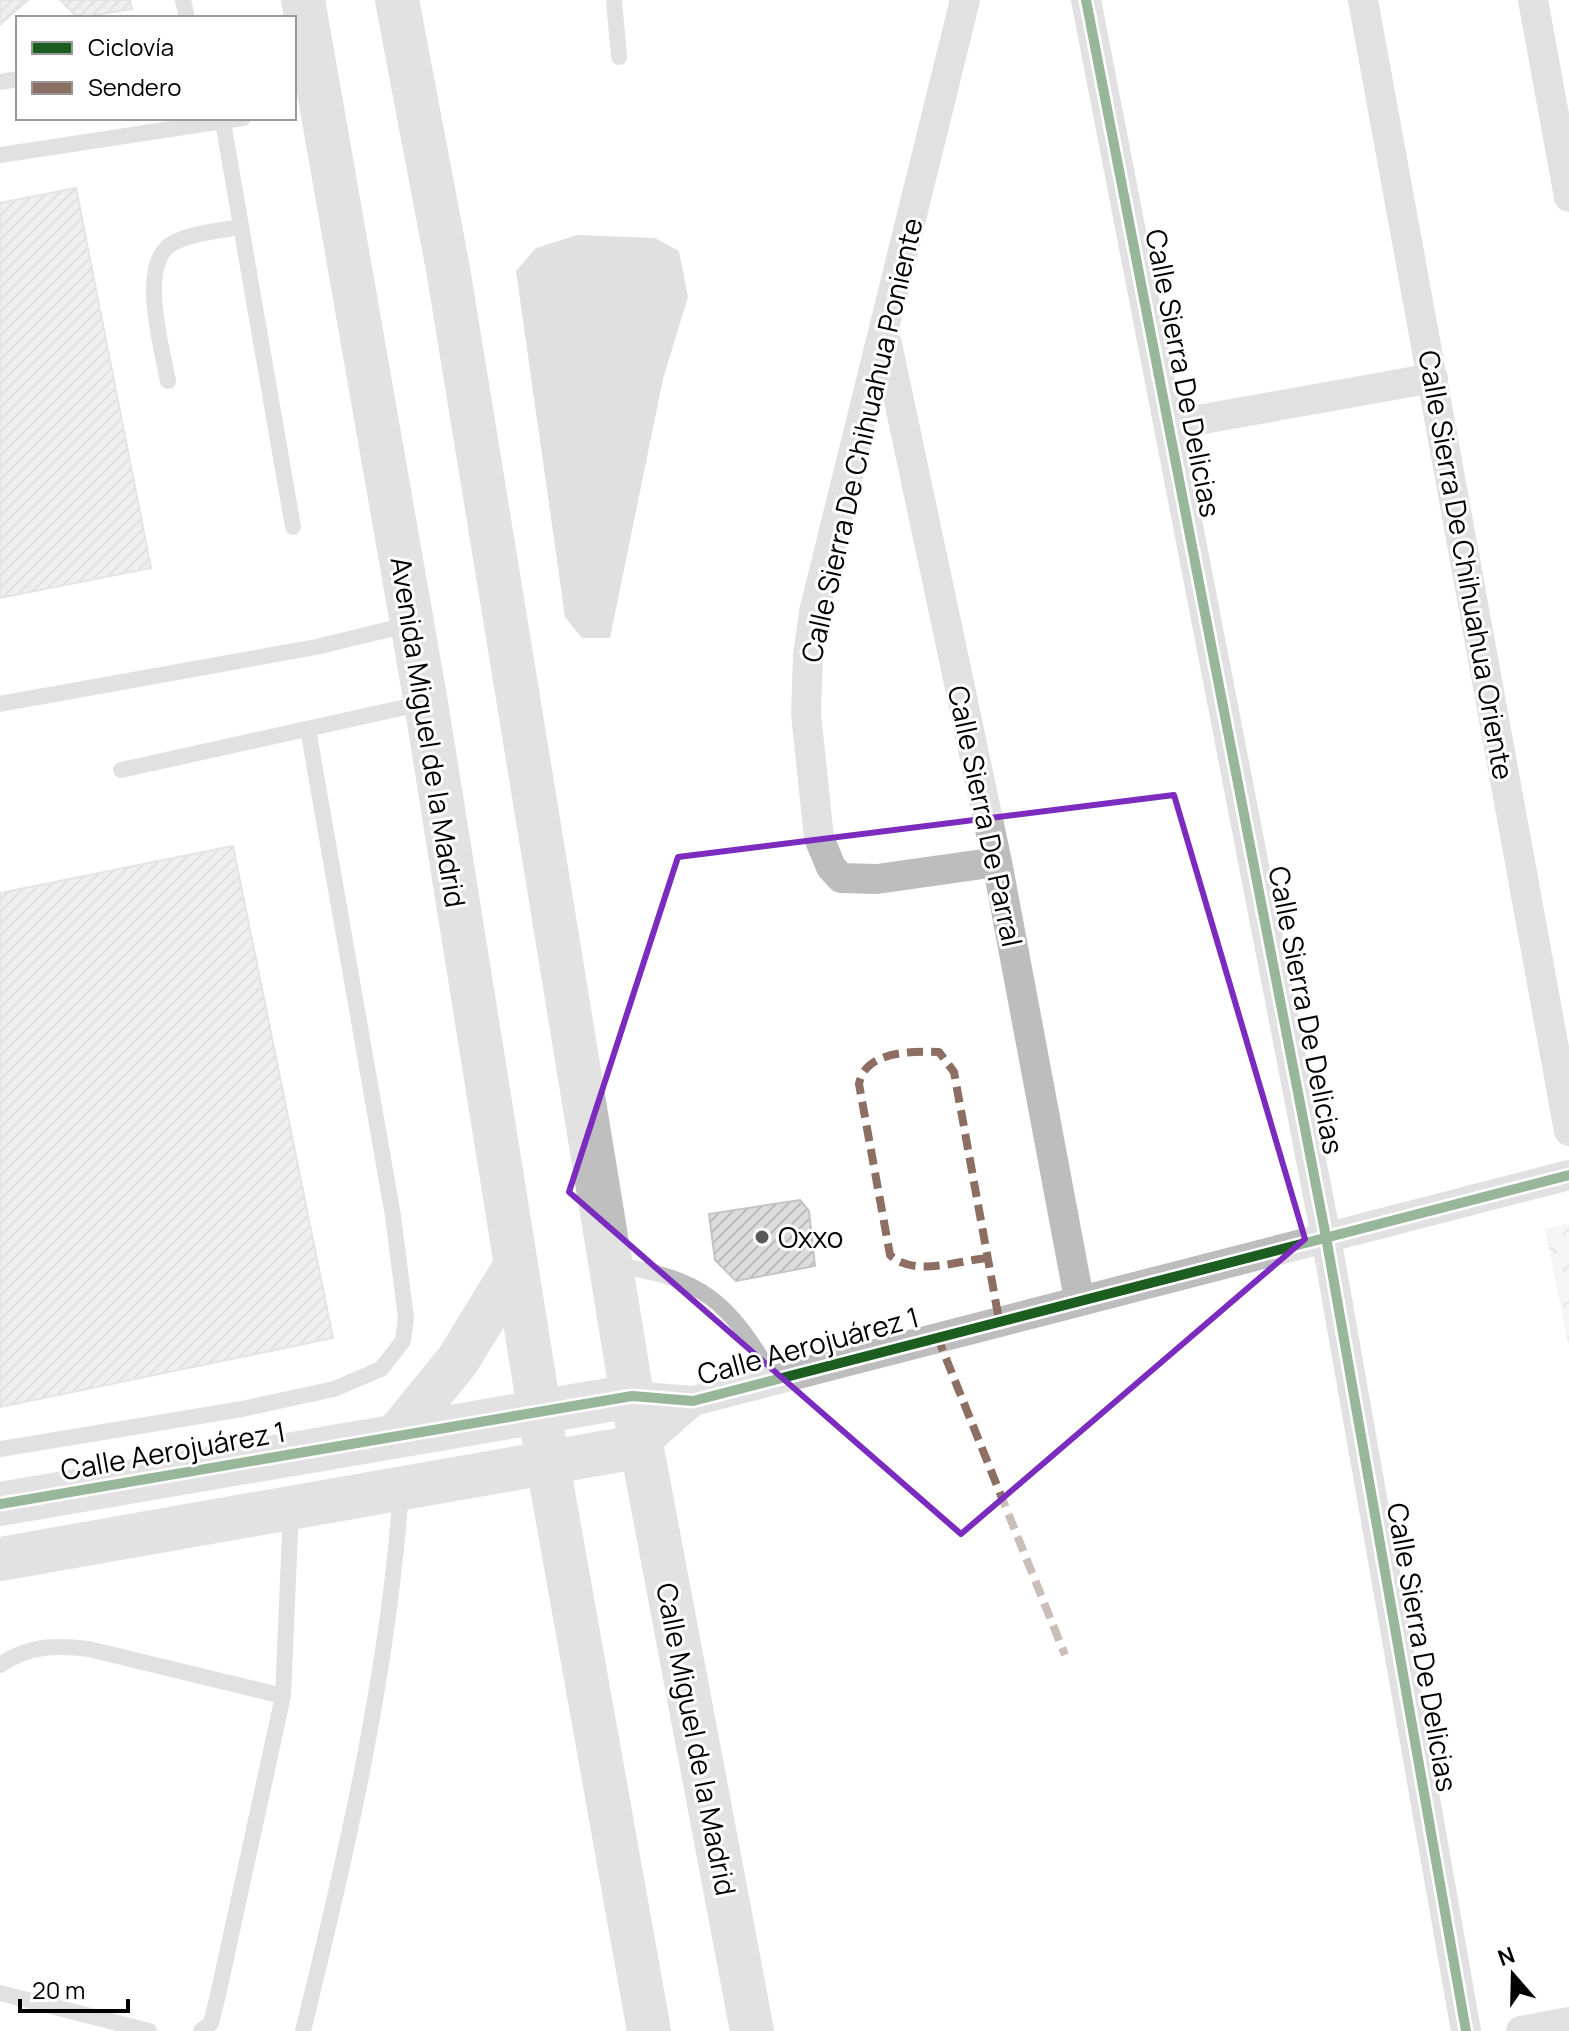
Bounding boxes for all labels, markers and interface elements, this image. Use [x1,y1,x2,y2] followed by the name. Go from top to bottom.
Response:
[16,16,296,120] legend
[88,30,174,63] text: Ciclovía
[88,70,182,103] text: Sendero
[791,214,931,666] street label: Calle Sierra De Chihuahua Poniente
[1137,226,1231,520] street label: Calle Sierra De Delicias
[1410,347,1524,783] street label: Calle Sierra De Chihuahua Oriente
[383,554,475,910] street label: Avenida Miguel de la Madrid
[940,682,1032,950] street label: Calle Sierra De Parral
[1260,863,1354,1157] street label: Calle Sierra De Delicias
[778,1218,843,1256] place label: Oxxo
[753,1228,771,1246] marker: Oxxo
[693,1297,923,1393] street label: Calle Aerojuárez 1
[58,1412,288,1488] street label: Calle Aerojuárez 1
[1379,1500,1467,1794] street label: Calle Sierra De Delicias
[648,1580,746,1898] street label: Calle Miguel de la Madrid
[1473,1935,1553,2015] north arrow
[1494,1939,1519,1973] text: N
[20,1963,128,2013] scale bar
[32,1973,85,2006] text: 20 m

